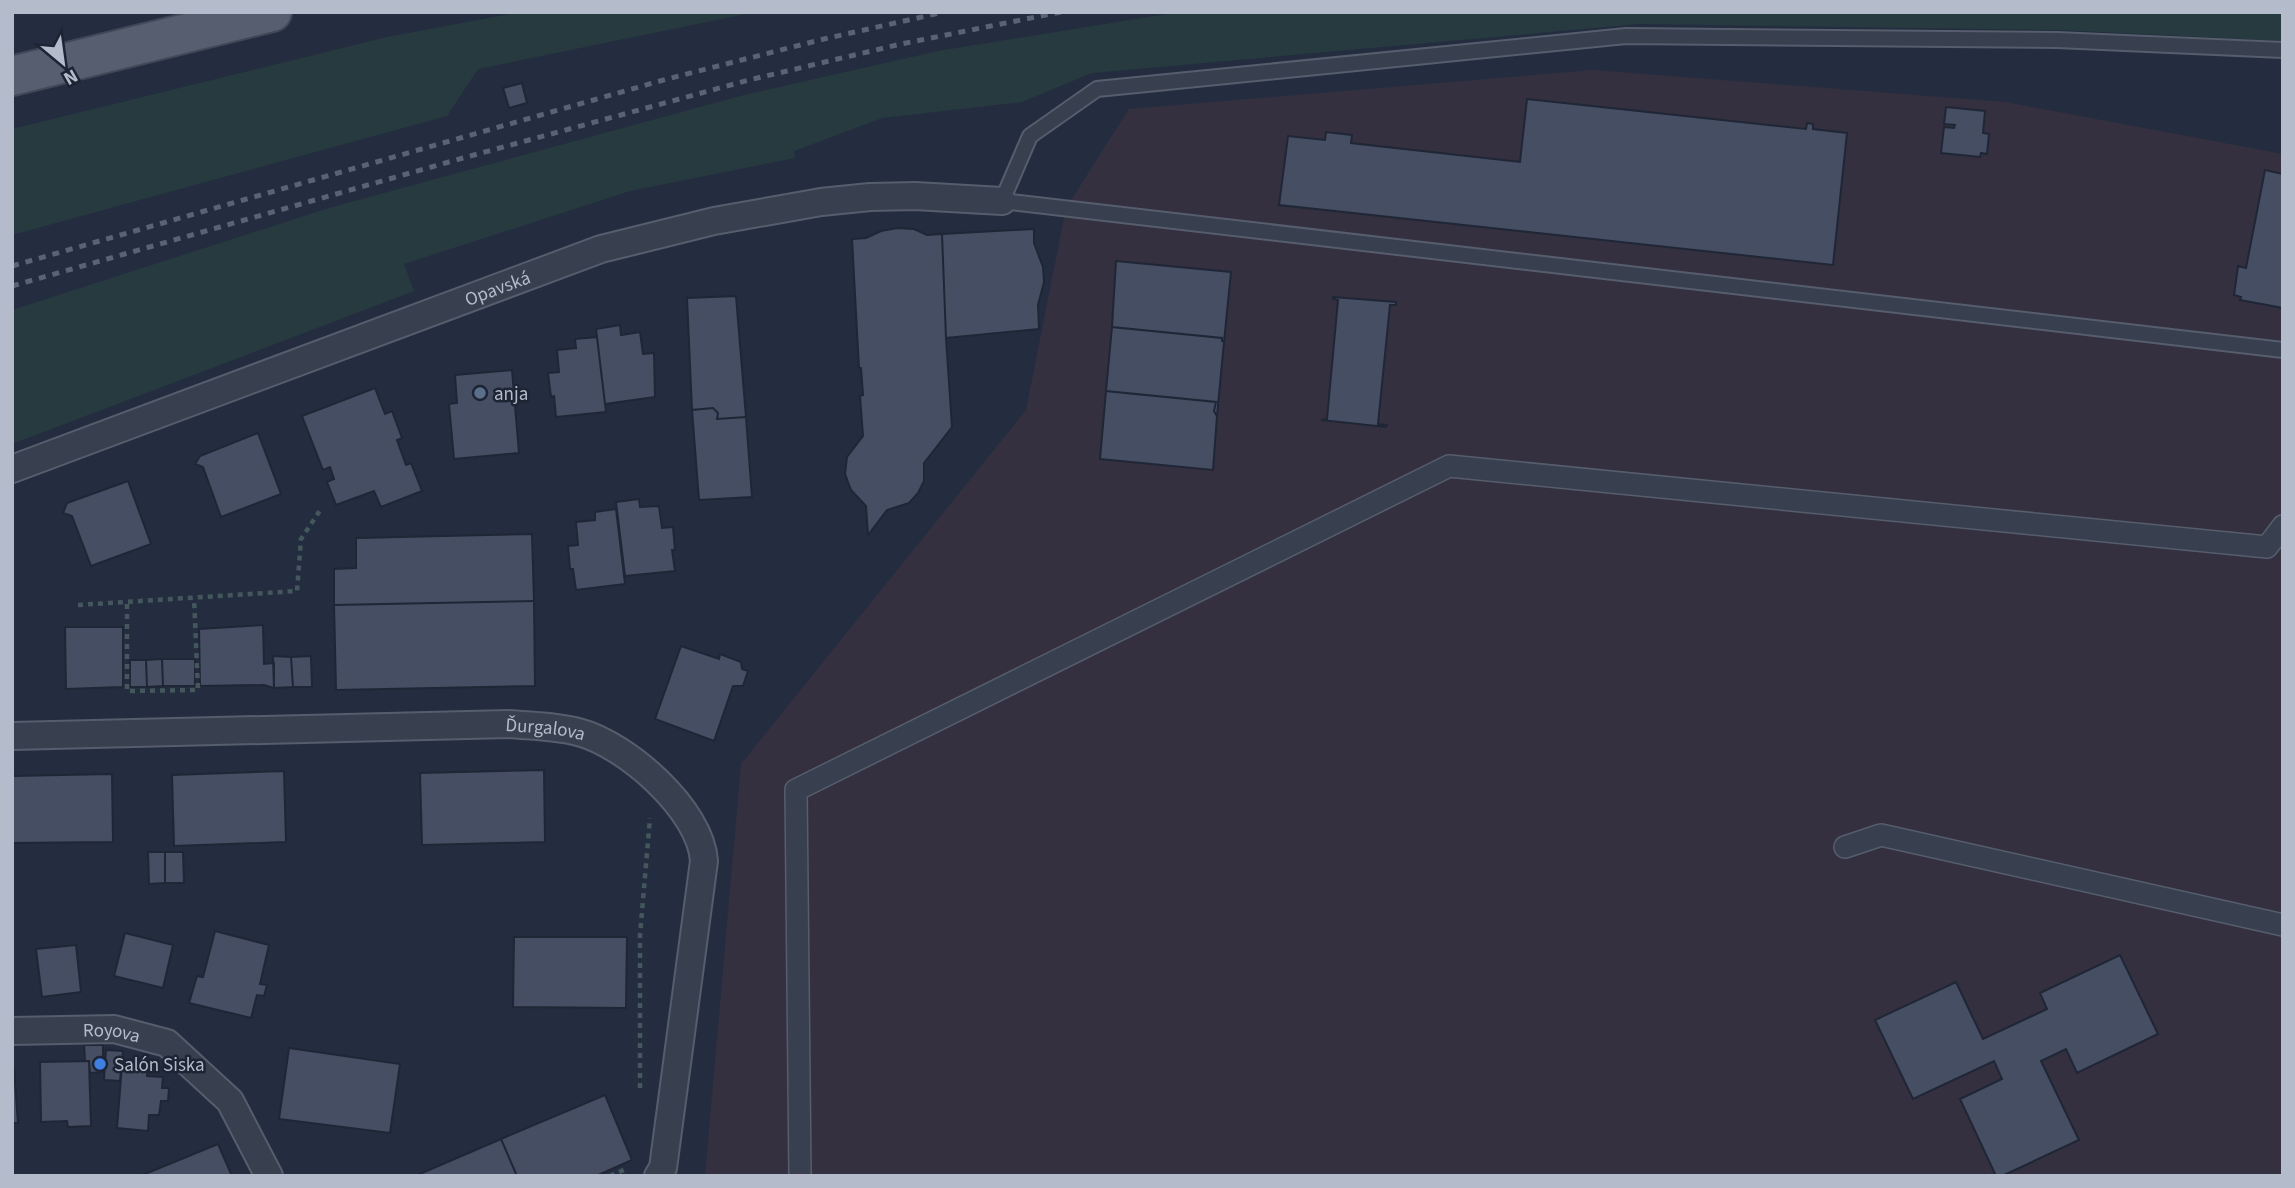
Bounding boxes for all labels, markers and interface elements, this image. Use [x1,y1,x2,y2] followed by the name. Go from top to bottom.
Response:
[28,28,98,98] north arrow
[58,62,83,91] text: N
[461,265,534,314] street label: Opavská
[494,381,528,408] place label: anja
[472,385,488,401] marker: anja
[504,712,588,748] street label: Ďurgalova
[83,1017,143,1050] street label: Royova
[114,1052,205,1079] place label: Salón Siska
[92,1056,108,1072] marker: Salón Siska

